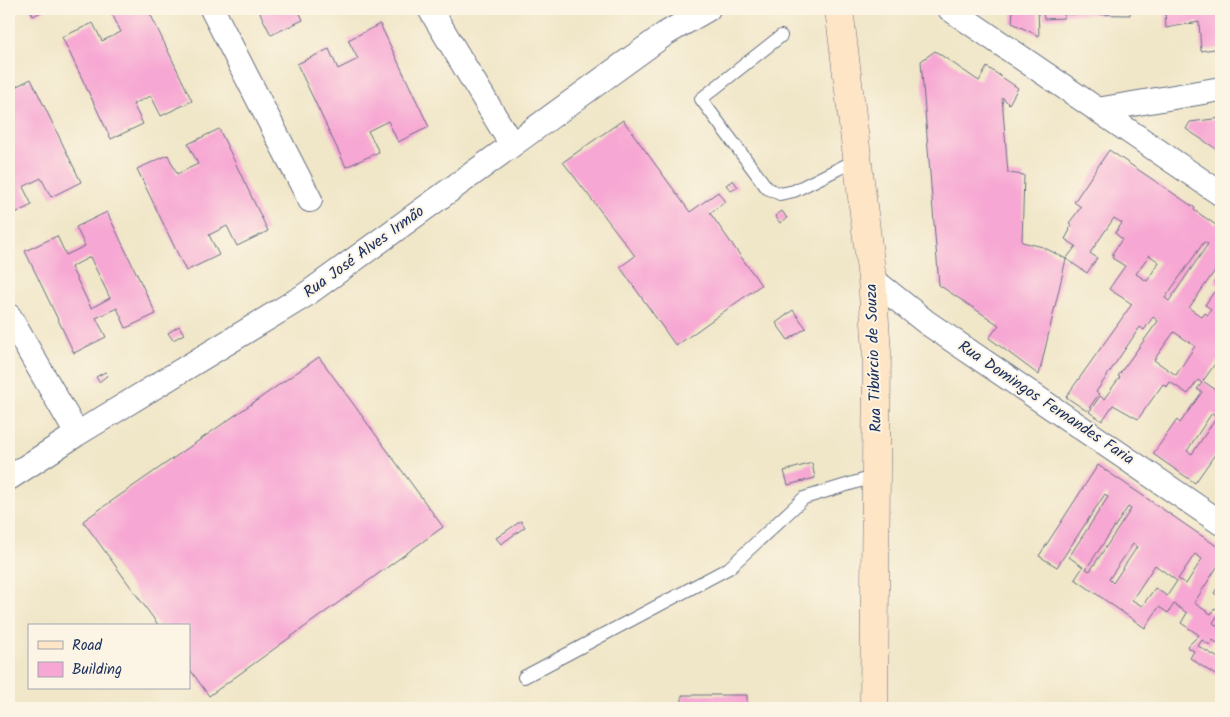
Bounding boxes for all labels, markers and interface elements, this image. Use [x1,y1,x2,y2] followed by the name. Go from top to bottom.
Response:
[298,199,430,305] street label: Rua José Alves Irmão
[859,283,889,433] street label: Rua Tibúrcio de Souza
[953,334,1139,472] street label: Rua Domingos Fernandes Faria
[28,624,190,690] legend
[72,634,103,658] text: Road
[72,658,122,682] text: Building

